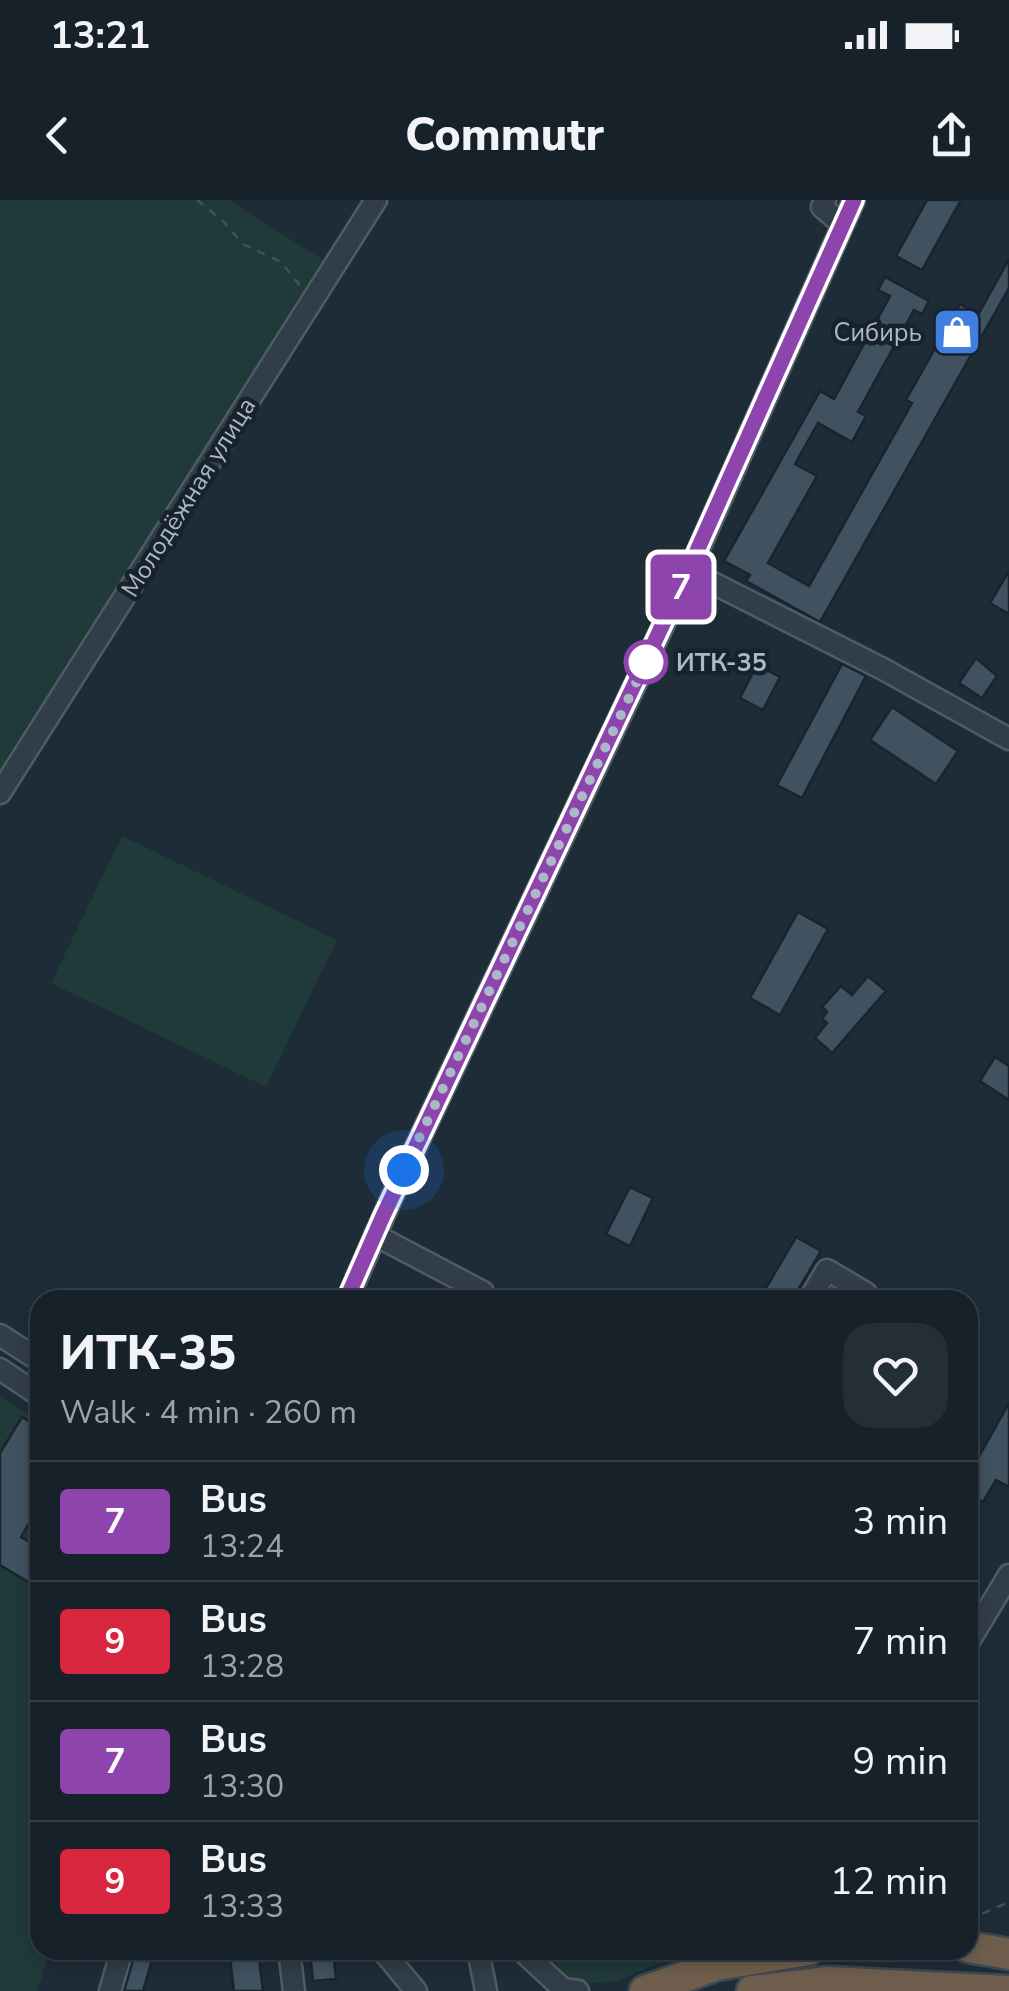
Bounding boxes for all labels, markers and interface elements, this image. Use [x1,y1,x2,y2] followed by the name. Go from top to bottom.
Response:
[50,10,151,61] text: 13:21
[405,105,604,166] text: Commutr
[30,108,85,163] icon: back
[924,108,979,163] icon: share
[931,306,983,358] shop icon: Сибирь
[834,316,922,350] place label: Сибирь
[114,391,264,604] street label: Молодёжная улица
[648,554,714,620] line badge: 7
[670,564,692,611] text: 7
[625,641,667,683] marker: ИТК-35
[676,646,767,680] place label: ИТК-35
[379,1145,429,1195] your location
[60,1320,236,1386] text: ИТК-35
[843,1323,948,1428] button: heart
[60,1391,357,1434] text: Walk · 4 min · 260 m
[200,1474,267,1525] text: Bus
[853,1496,948,1547] text: 3 min
[104,1498,126,1545] text: 7
[200,1525,284,1568] text: 13:24
[200,1594,267,1645] text: Bus
[853,1616,948,1667] text: 7 min
[104,1618,126,1665] text: 9
[200,1645,284,1688] text: 13:28
[200,1714,267,1765] text: Bus
[853,1736,948,1787] text: 9 min
[104,1738,126,1785] text: 7
[200,1765,284,1808] text: 13:30
[200,1834,267,1885] text: Bus
[830,1856,948,1907] text: 12 min
[104,1858,126,1905] text: 9
[200,1885,284,1928] text: 13:33

